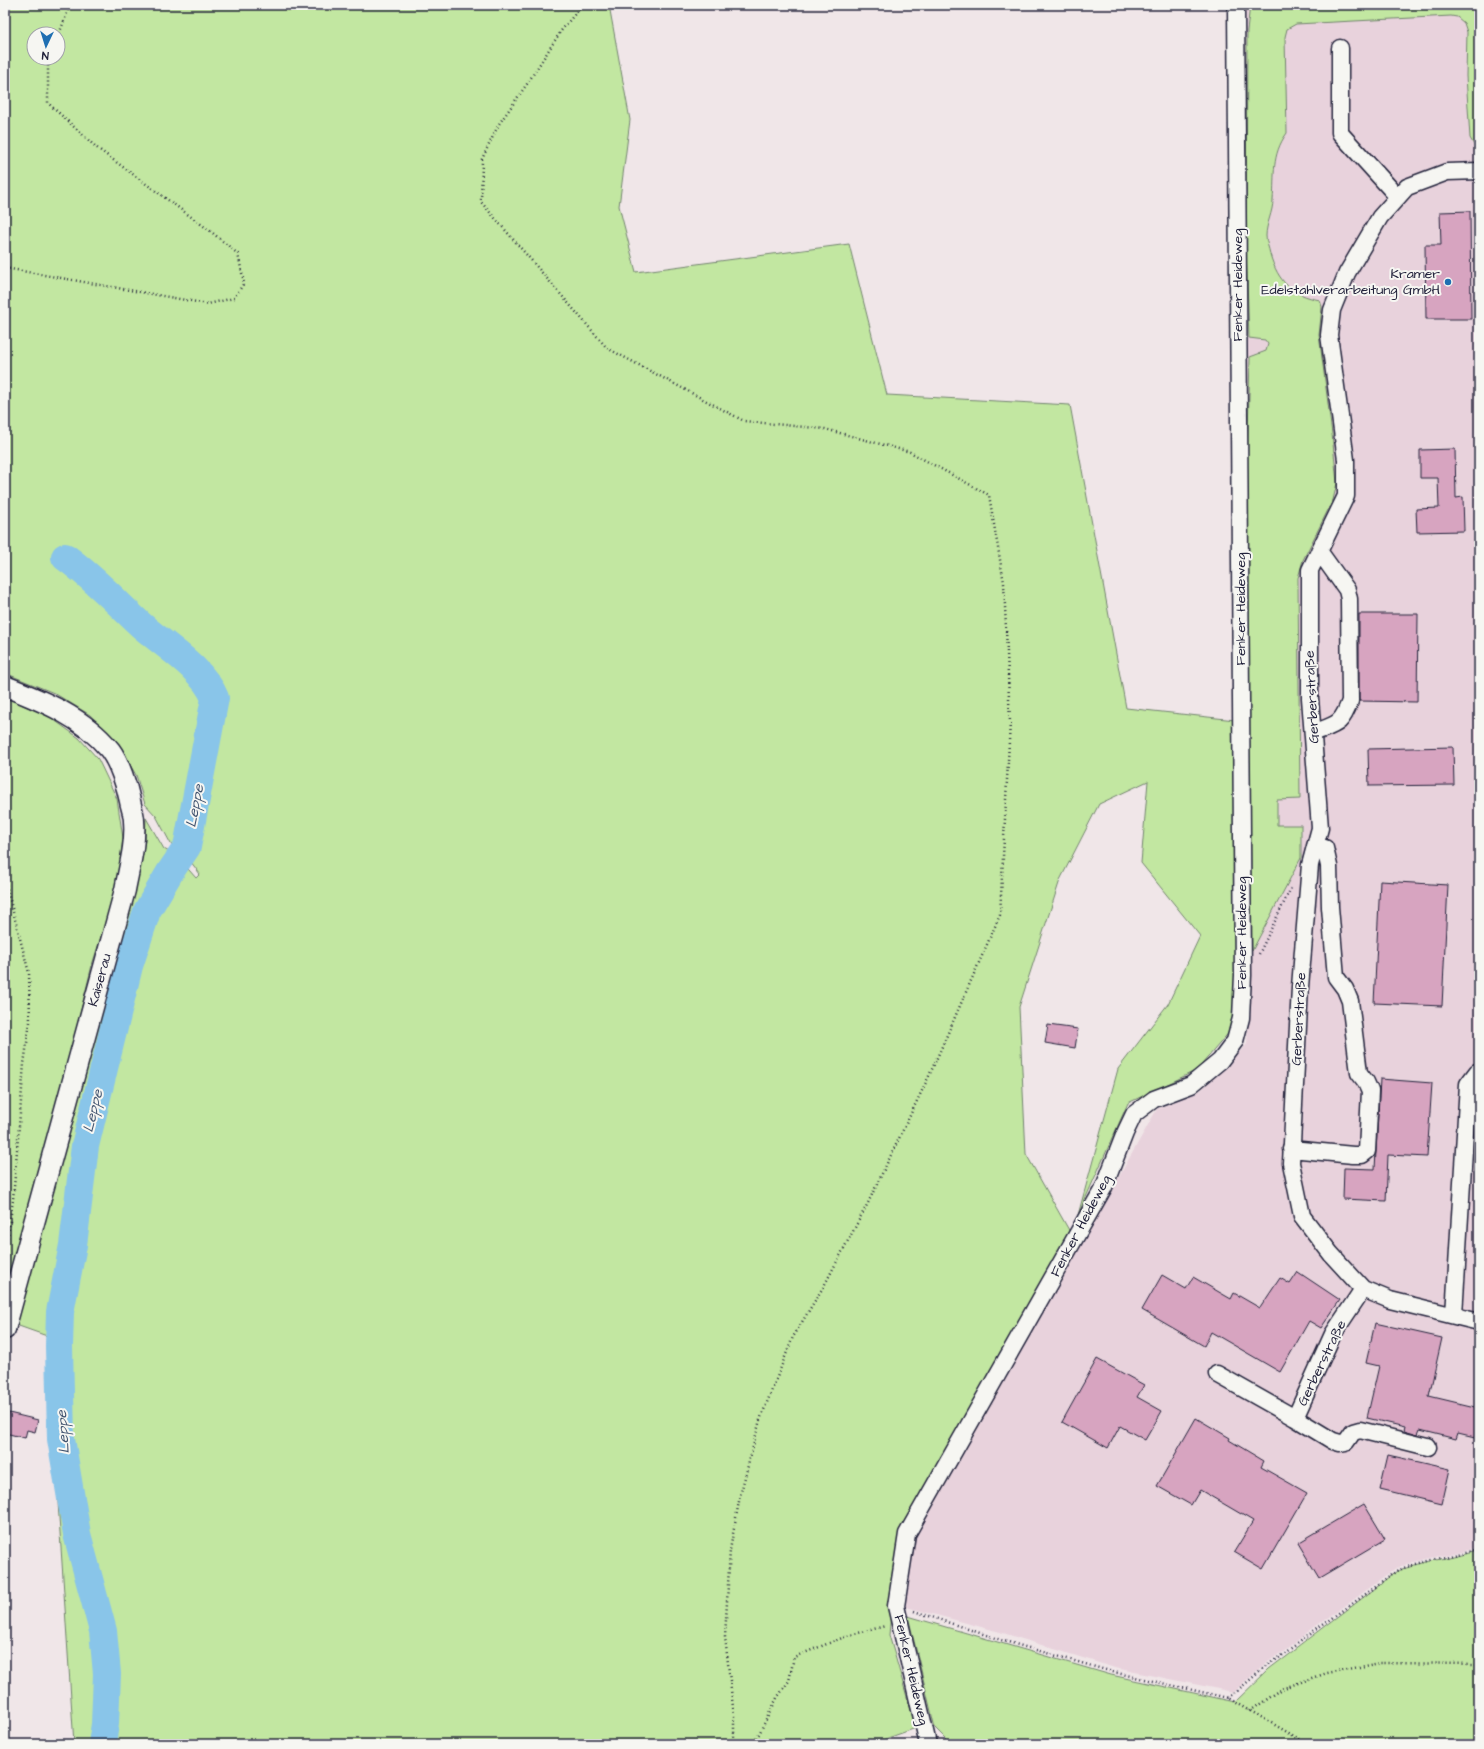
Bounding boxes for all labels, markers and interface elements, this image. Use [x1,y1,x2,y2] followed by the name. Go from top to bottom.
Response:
[26,26,66,66] north arrow
[41,48,49,63] text: N
[1228,229,1248,341] street label: Fenker Heideweg
[1261,264,1441,300] place label: Kramer Edelstahlverarbeitung GmbH
[1443,277,1453,287] marker: Kramer Edelstahlverarbeitung GmbH
[1231,553,1251,665] street label: Fenker Heideweg
[1300,650,1324,744] street label: Gerberstraße
[181,782,210,829] water label: Leppe
[1232,877,1252,989] street label: Fenker Heideweg
[83,951,117,1009] street label: Kaiserau
[1287,972,1311,1066] street label: Gerberstraße
[78,1087,109,1135] water label: Leppe
[1046,1172,1116,1280] street label: Fenker Heideweg
[1293,1316,1352,1409] street label: Gerberstraße
[51,1409,75,1454] water label: Leppe
[889,1613,933,1727] street label: Fenker Heideweg

